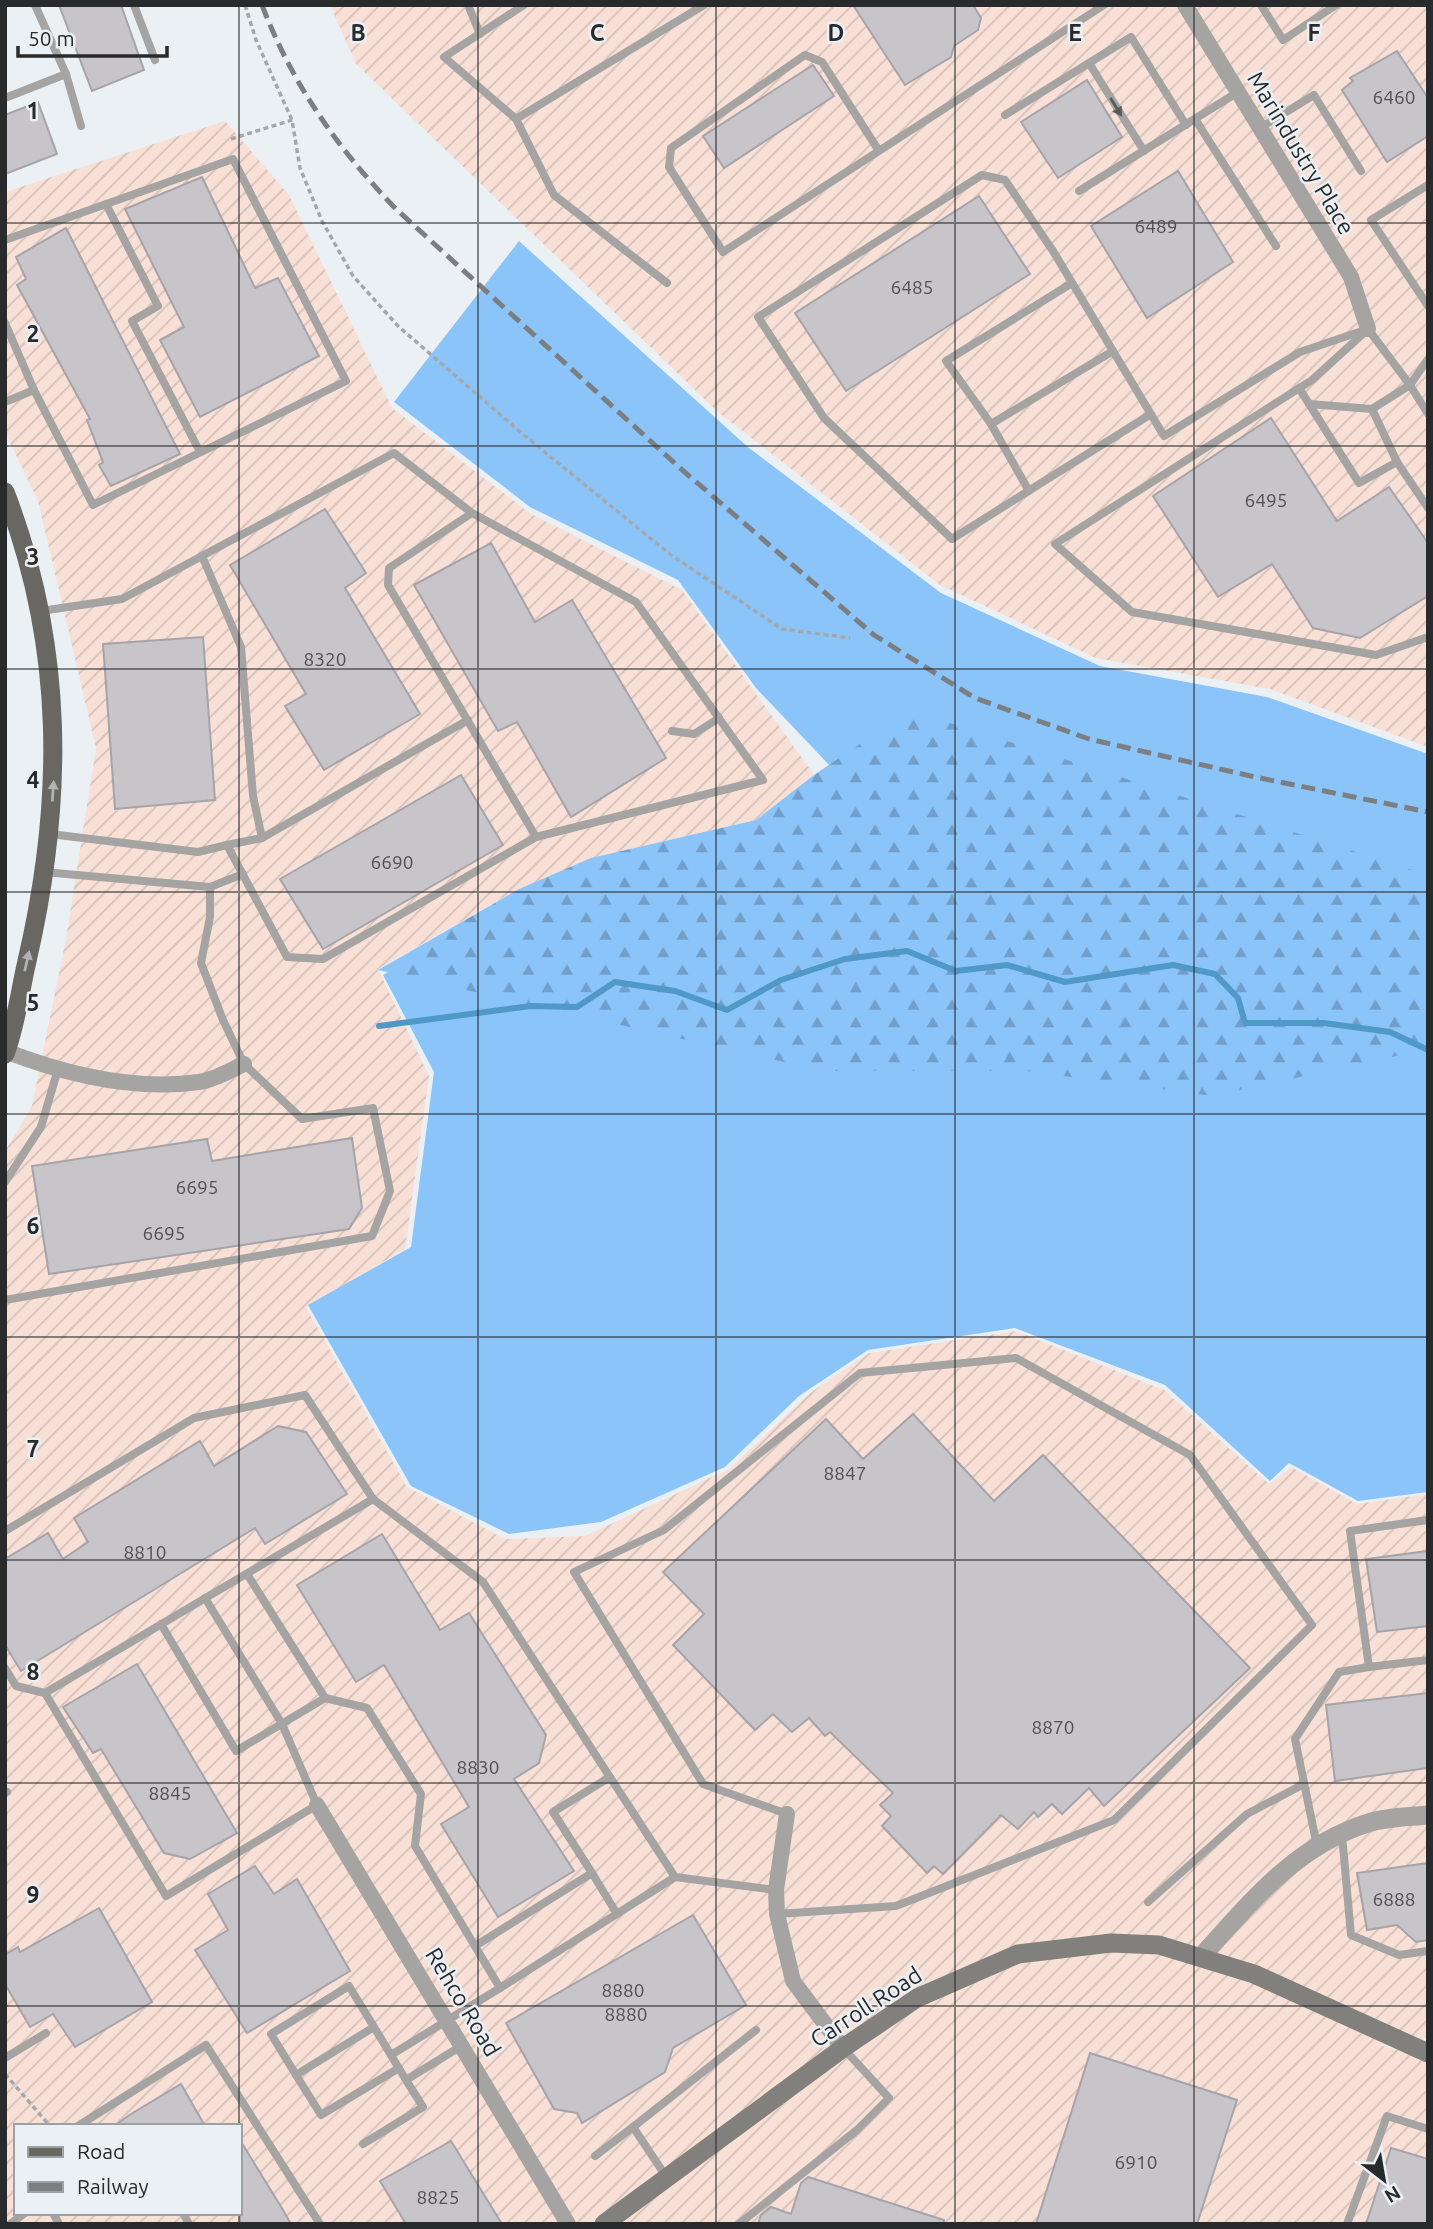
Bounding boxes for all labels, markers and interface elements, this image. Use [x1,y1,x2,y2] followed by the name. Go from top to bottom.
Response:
[18,14,166,58] scale bar
[350,20,366,45] text: B
[590,20,605,45] text: C
[828,20,844,45] text: D
[1068,20,1082,45] text: E
[1308,20,1321,45] text: F
[28,26,75,50] text: 50 m
[1243,67,1360,239] street label: Marindustry Place
[1373,86,1415,108] house number: 6460
[27,98,39,123] text: 1
[1110,98,1123,117] one-way arrow
[1135,215,1177,237] house number: 6489
[891,276,933,298] house number: 6485
[27,321,39,346] text: 2
[1245,489,1287,511] house number: 6495
[27,544,39,569] text: 3
[304,648,346,670] house number: 8320
[27,767,40,792] text: 4
[48,780,59,802] one-way arrow
[371,851,413,873] house number: 6690
[22,950,33,972] one-way arrow
[27,990,39,1015] text: 5
[176,1176,218,1198] house number: 6695
[27,1213,40,1238] text: 6
[143,1222,185,1244] house number: 6695
[27,1436,39,1461] text: 7
[824,1462,866,1484] house number: 8847
[124,1541,166,1563] house number: 8810
[27,1659,39,1684] text: 8
[1032,1716,1074,1738] house number: 8870
[457,1756,499,1778] house number: 8830
[149,1782,191,1804] house number: 8845
[27,1882,39,1907] text: 9
[1373,1888,1415,1910] house number: 6888
[421,1943,506,2061] street label: Rehco Road
[806,1961,926,2052] street label: Carroll Road
[602,1979,644,2001] house number: 8880
[605,2003,647,2025] house number: 8880
[14,2124,242,2215] legend
[77,2139,125,2163] text: Road
[1349,2145,1419,2215] north arrow
[1115,2151,1157,2173] house number: 6910
[77,2174,149,2198] text: Railway
[1381,2181,1405,2208] text: N
[417,2186,459,2208] house number: 8825

